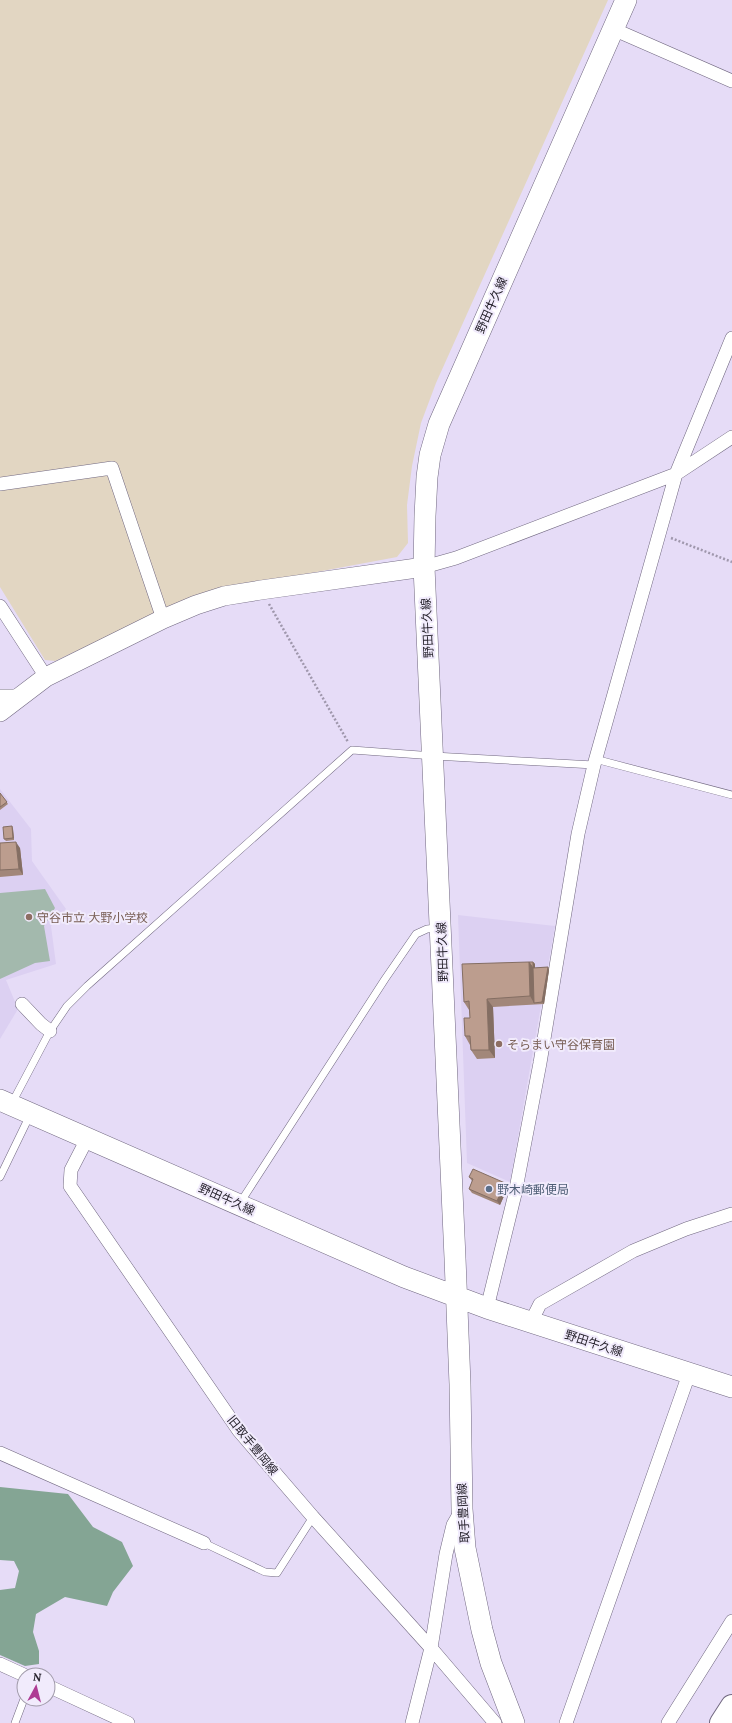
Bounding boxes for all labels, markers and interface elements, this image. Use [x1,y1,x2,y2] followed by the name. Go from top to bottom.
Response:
[472,275,510,335] street label: 野田牛久線
[418,598,436,658] street label: 野田牛久線
[37,910,148,925] place label: 守谷市立 大野小学校
[24,912,34,922] marker: 守谷市立 大野小学校
[433,922,451,982] street label: 野田牛久線
[507,1037,615,1052] place label: そらまい守谷保育園
[494,1039,504,1049] marker: そらまい守谷保育園
[197,1180,257,1218] street label: 野田牛久線
[497,1182,569,1197] place label: 野木崎郵便局
[484,1184,494,1194] marker: 野木崎郵便局
[563,1327,625,1359] street label: 野田牛久線
[225,1412,281,1478] street label: 旧取手豊岡線
[454,1483,472,1543] street label: 取手豊岡線
[16,1667,56,1707] north arrow
[32,1670,43,1685] text: N

